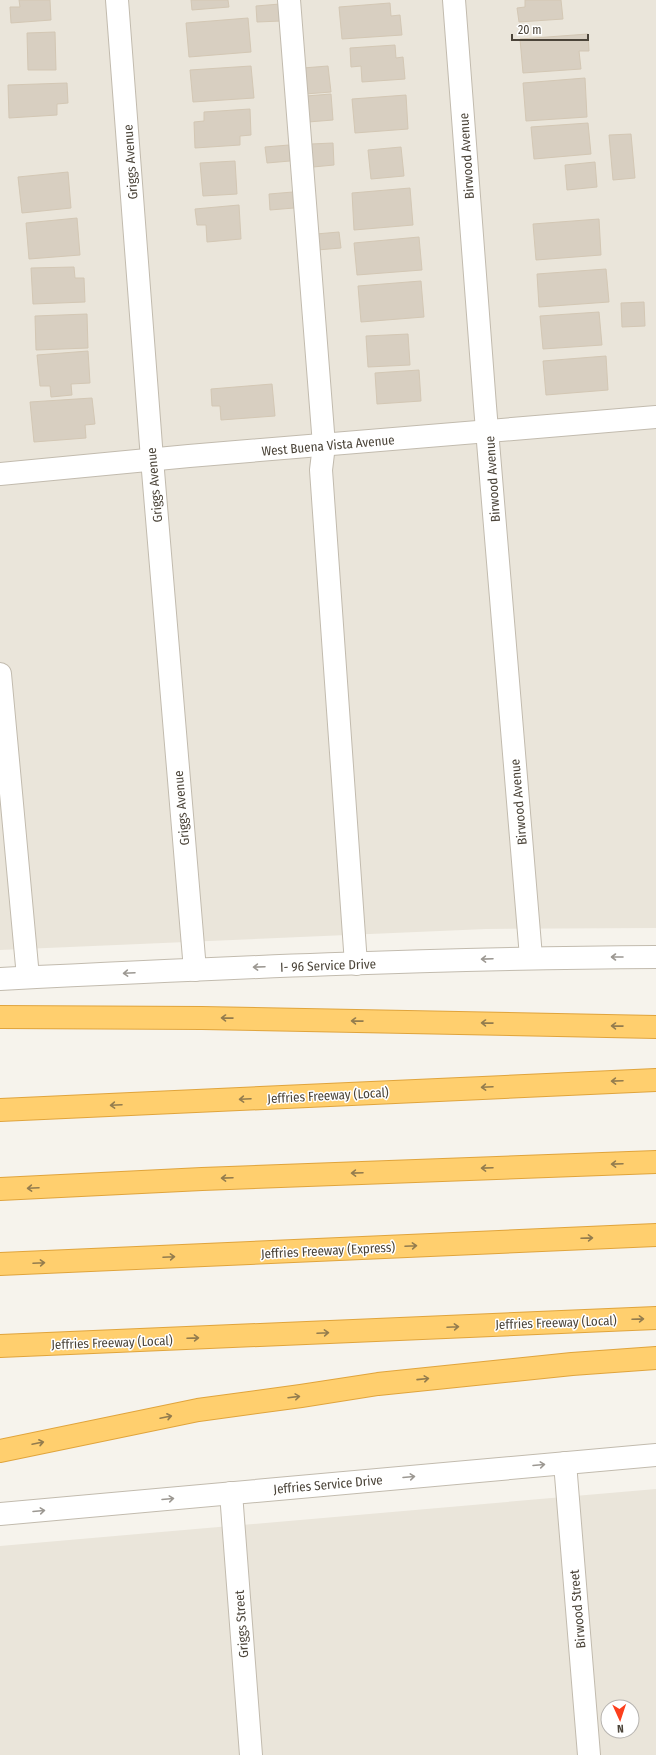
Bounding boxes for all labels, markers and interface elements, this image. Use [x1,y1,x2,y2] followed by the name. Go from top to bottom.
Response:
[512,16,588,42] scale bar
[518,23,542,37] text: 20 m
[456,112,477,199] street label: Birwood Avenue
[120,124,141,200] street label: Griggs Avenue
[261,432,395,459] street label: West Buena Vista Avenue
[482,435,503,522] street label: Birwood Avenue
[144,447,165,523] street label: Griggs Avenue
[507,758,530,846] street label: Birwood Avenue
[171,770,192,846] street label: Griggs Avenue
[611,953,624,961] one-way arrow
[481,955,494,963] one-way arrow
[280,956,376,975] street label: I- 96 Service Drive
[253,963,266,971] one-way arrow
[123,969,136,976] one-way arrow
[221,1014,234,1022] one-way arrow
[351,1017,364,1025] one-way arrow
[481,1020,494,1027] one-way arrow
[611,1022,624,1030] one-way arrow
[611,1078,624,1085] one-way arrow
[481,1083,494,1091] one-way arrow
[267,1085,389,1106] street label: Jeffries Freeway (Local)
[239,1095,252,1102] one-way arrow
[110,1101,123,1108] one-way arrow
[611,1160,624,1167] one-way arrow
[481,1165,494,1172] one-way arrow
[351,1169,364,1177] one-way arrow
[221,1174,234,1182] one-way arrow
[27,1184,40,1191] one-way arrow
[580,1234,593,1242] one-way arrow
[261,1239,396,1262] street label: Jeffries Freeway (Express)
[404,1242,417,1250] one-way arrow
[162,1253,175,1261] one-way arrow
[32,1259,45,1266] one-way arrow
[495,1313,617,1332] street label: Jeffries Freeway (Local)
[631,1315,644,1323] one-way arrow
[446,1323,459,1331] one-way arrow
[316,1329,329,1337] one-way arrow
[51,1333,173,1352] street label: Jeffries Freeway (Local)
[186,1335,199,1342] one-way arrow
[416,1375,429,1382] one-way arrow
[287,1394,300,1401] one-way arrow
[159,1412,172,1420] one-way arrow
[31,1439,44,1447] one-way arrow
[532,1461,545,1469] one-way arrow
[273,1472,383,1497] street label: Jeffries Service Drive
[402,1473,415,1480] one-way arrow
[161,1495,174,1502] one-way arrow
[32,1507,45,1514] one-way arrow
[567,1568,588,1649] street label: Birwood Street
[232,1589,251,1658] street label: Griggs Street
[600,1699,640,1739] north arrow
[617,1722,624,1735] text: N

